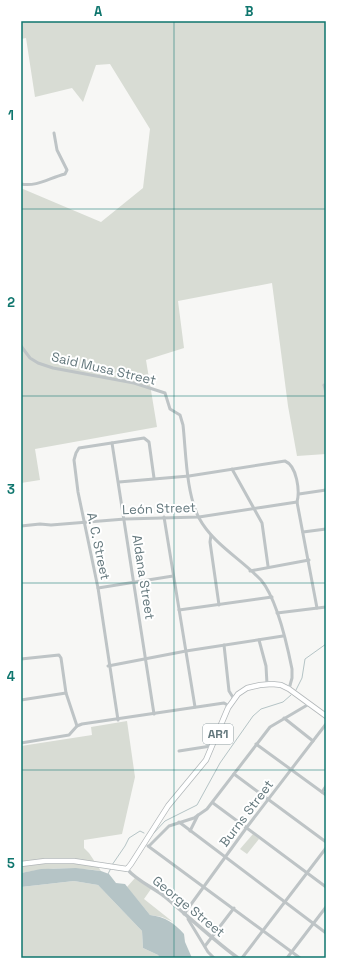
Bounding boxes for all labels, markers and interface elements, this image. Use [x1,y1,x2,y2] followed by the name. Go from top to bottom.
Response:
[94,3,103,20] text: A
[245,3,254,20] text: B
[8,107,14,124] text: 1
[7,294,15,311] text: 2
[50,348,158,389] street label: Said Musa Street
[7,481,15,498] text: 3
[122,499,196,518] street label: León Street
[83,511,114,581] street label: A. C. Street
[128,533,159,621] street label: Aldana Street
[7,668,15,685] text: 4
[203,724,233,744] road number: AR1
[216,776,277,850] street label: Burns Street
[7,855,15,872] text: 5
[149,872,228,941] street label: George Street

